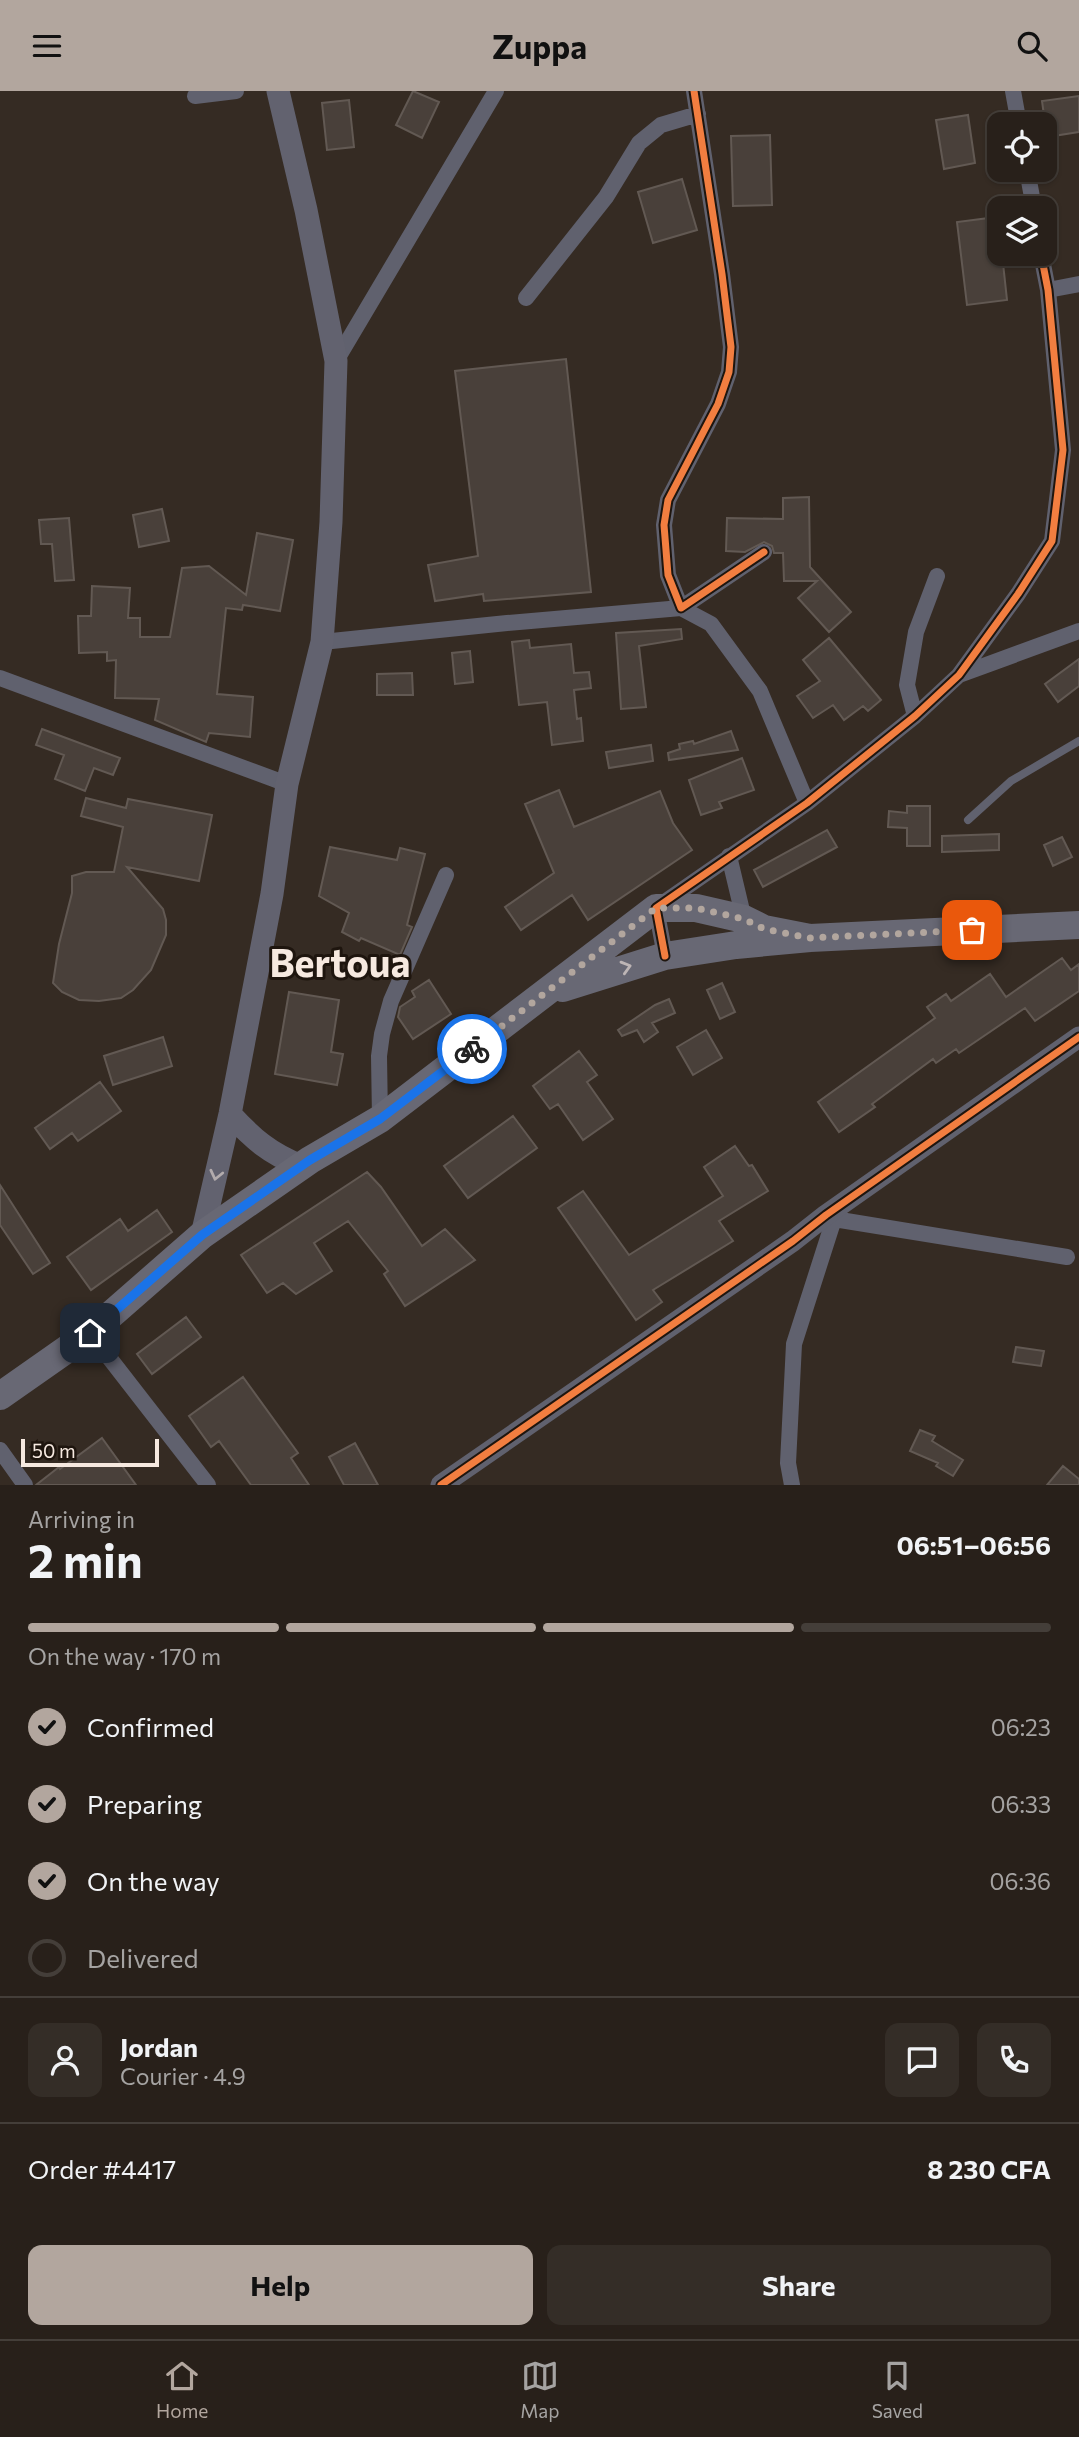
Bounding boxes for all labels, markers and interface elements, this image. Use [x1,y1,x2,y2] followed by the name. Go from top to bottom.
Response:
[492,26,587,66] text: Zuppa
[28,27,66,65] icon: menu
[1013,27,1051,65] icon: search
[987,112,1057,266] map controls
[987,112,1057,182] button: locate
[987,196,1057,266] button: layers
[942,900,1002,960] pin
[953,911,991,949] icon: bag
[269,938,411,985] district label: Bertoua
[620,961,632,976] one-way arrow
[437,1014,507,1084] courier
[453,1030,491,1068] icon: bike
[209,1169,224,1181] one-way arrow
[60,1303,120,1363] pin
[71,1314,109,1352] icon: home
[21,1436,159,1468] scale bar
[32,1439,76,1462] text: 50 m
[28,1505,135,1533] text: Arriving in
[897,1529,1051,1560] text: 06:51–06:56
[28,1531,143,1587] text: 2 min
[28,1642,221,1670] text: On the way · 170 m
[28,1708,66,1746] icon: check
[87,1711,214,1742] text: Confirmed
[991,1713,1051,1741] text: 06:23
[28,1785,66,1823] icon: check
[87,1788,202,1819] text: Preparing
[990,1790,1051,1818] text: 06:33
[28,1862,66,1900] icon: check
[87,1865,220,1896] text: On the way
[990,1867,1051,1895] text: 06:36
[87,1942,198,1973] text: Delivered
[28,2023,102,2097] button: person
[885,2023,959,2097] button: chat
[977,2023,1051,2097] button: phone
[120,2031,198,2062] text: Jordan
[120,2062,246,2090] text: Courier · 4.9
[28,2153,176,2184] text: Order #4417
[927,2153,1051,2184] text: 8 230 CFA
[28,2245,533,2325] button: Help
[547,2245,1051,2325] button: Share
[156,2357,208,2422] tab: Home
[520,2357,560,2422] tab: Map
[872,2357,923,2422] tab: Saved

